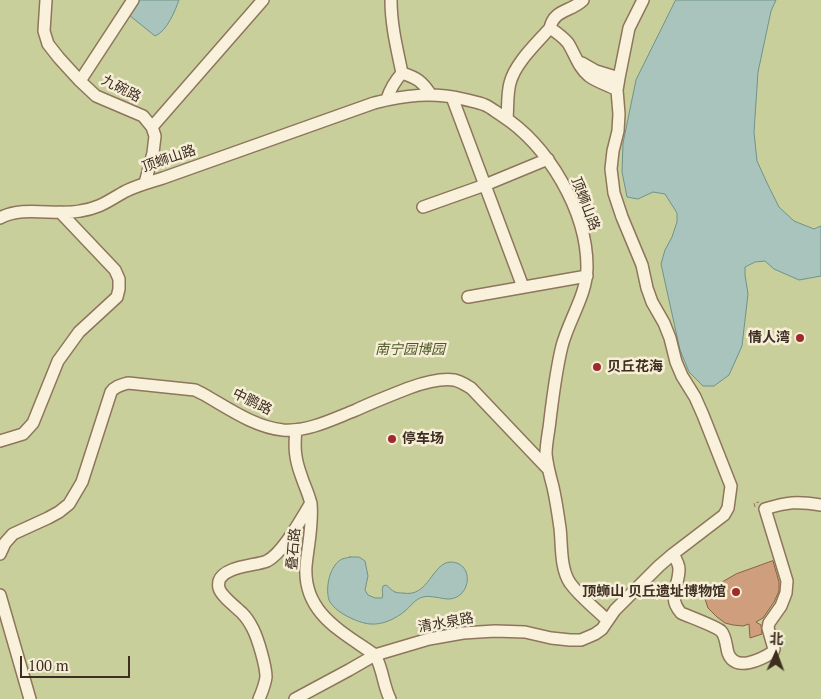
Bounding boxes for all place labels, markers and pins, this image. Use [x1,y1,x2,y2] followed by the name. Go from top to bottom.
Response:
[748,330,790,346] place label: 情人湾
[794,332,806,344] marker: 情人湾
[607,359,663,375] place label: 贝丘花海
[591,361,603,373] marker: 贝丘花海
[402,431,444,447] place label: 停车场
[386,433,398,445] marker: 停车场
[582,584,726,600] place label: 顶蛳山 贝丘遗址博物馆
[730,586,742,598] marker: 顶蛳山 贝丘遗址博物馆

